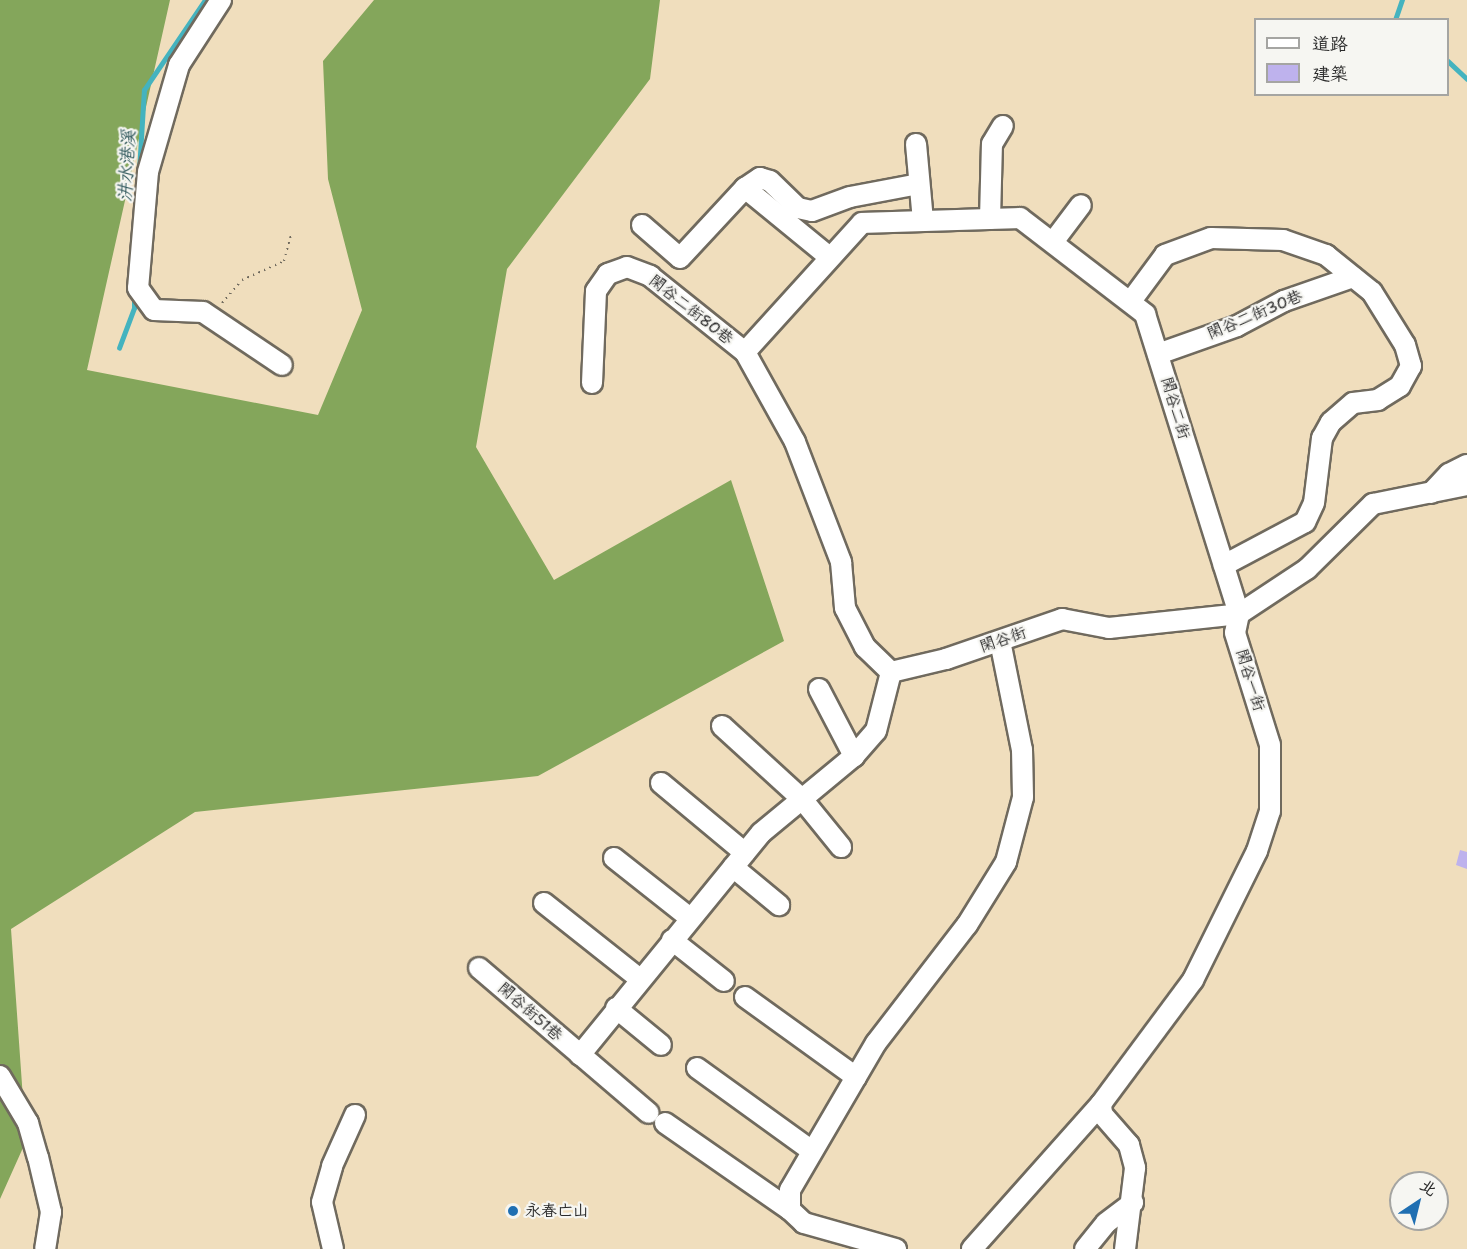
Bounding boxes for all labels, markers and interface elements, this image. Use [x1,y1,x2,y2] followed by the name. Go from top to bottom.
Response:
[1254,18,1449,96] legend
[1312,32,1348,56] text: 道路
[1312,62,1348,86] text: 建築
[114,129,140,203] water label: 汫水港溪
[645,271,737,349] street label: 閑谷二街80巷
[1204,286,1306,344] street label: 閑谷二街30巷
[1156,375,1194,441] street label: 閑谷二街
[977,623,1029,657] street label: 閑谷街
[1231,647,1269,713] street label: 閑谷一街
[494,979,566,1045] street label: 閑谷街51巷
[1389,1171,1449,1231] north arrow
[1416,1174,1441,1201] text: 北
[525,1201,589,1221] place label: 永春亡山
[506,1204,520,1218] marker: 永春亡山

